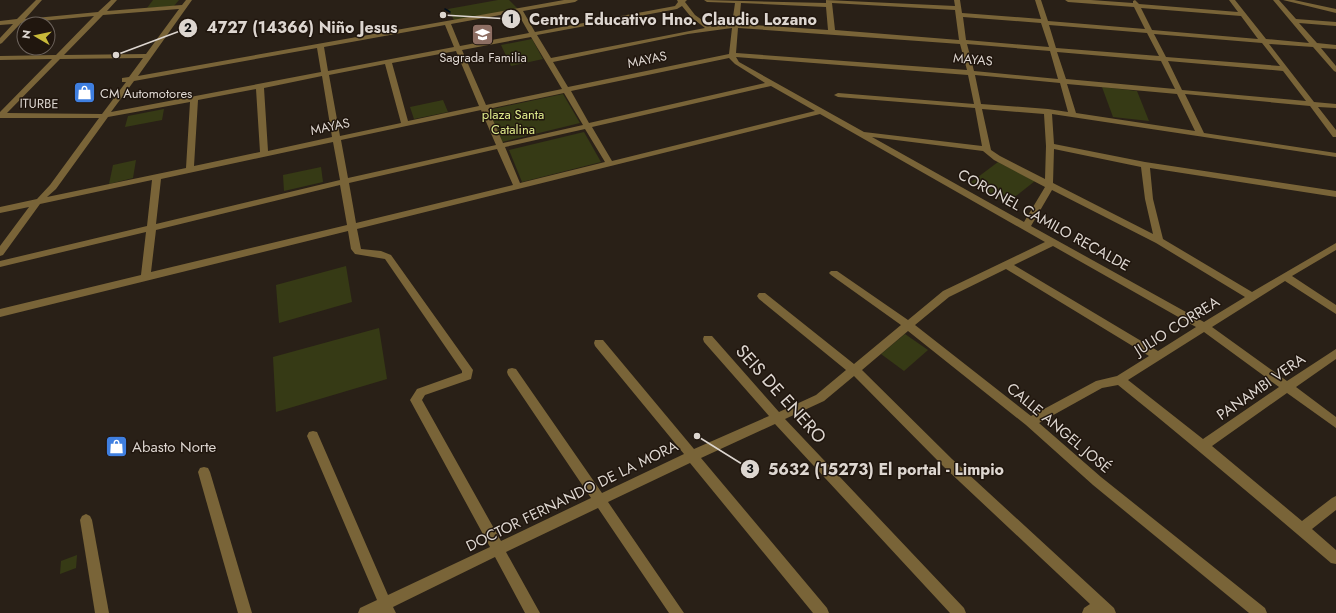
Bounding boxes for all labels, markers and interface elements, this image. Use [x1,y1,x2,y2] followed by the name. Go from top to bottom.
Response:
[501,5,825,33] callout: Centro Educativo Hno. Claudio Lozano
[529,8,817,31] text: Centro Educativo Hno. Claudio Lozano
[508,10,514,28] text: 1
[178,14,405,42] callout: 4727 (14366) Niño Jesus
[16,16,56,56] north arrow
[207,16,397,39] text: 4727 (14366) Niño Jesus
[184,19,192,37] text: 2
[470,22,496,48] school or university icon: Sagrada Familia
[18,29,35,40] text: N
[626,46,669,73] street label: MAYAS
[439,48,527,67] place label: Sagrada Familia
[952,48,994,71] street label: MAYAS
[71,80,97,106] shop icon: CM Automotores
[100,84,192,103] place label: CM Automotores
[19,94,59,113] street label: ITURBE
[482,105,544,139] park label: plaza Santa Catalina
[309,113,352,140] street label: MAYAS
[954,163,1134,277] street label: CORONEL CAMILO RECALDE
[1128,291,1224,362] street label: JULIO CORREA
[730,339,832,449] street label: SEIS DE ENERO
[1212,348,1310,426] street label: PANAMBI VERA
[1002,378,1116,478] street label: CALLE ANGEL JOSÉ
[103,434,129,460] shop icon: Abasto Norte
[462,435,682,557] street label: DOCTOR FERNANDO DE LA MORA
[132,436,217,458] place label: Abasto Norte
[740,455,1012,483] callout: 5632 (15273) El portal - Limpio
[768,458,1004,481] text: 5632 (15273) El portal - Limpio
[746,460,754,478] text: 3

